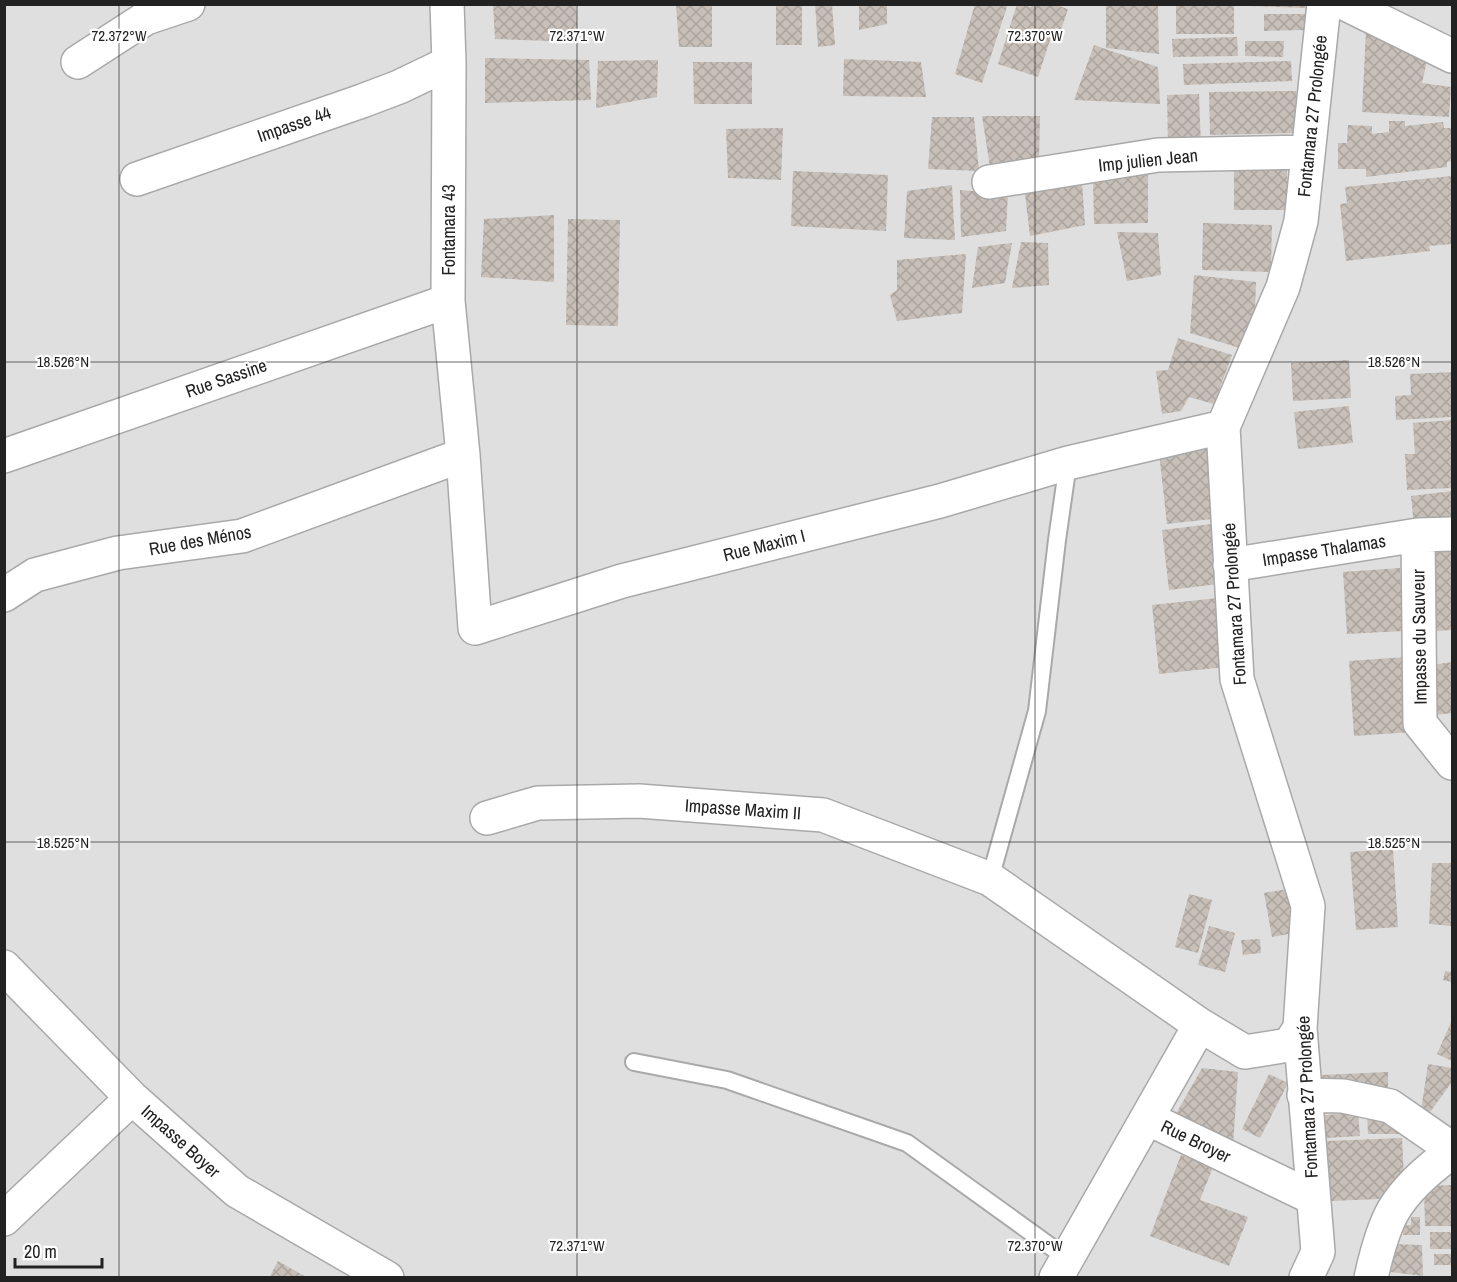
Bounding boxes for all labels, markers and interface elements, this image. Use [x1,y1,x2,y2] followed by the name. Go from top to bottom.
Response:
[91,25,147,46] text: 72.372°W
[549,25,605,46] text: 72.371°W
[1007,25,1063,46] text: 72.370°W
[1291,34,1333,198] street label: Fontamara 27 Prolongée
[254,100,334,148] street label: Impasse 44
[1097,142,1199,178] street label: Imp julien Jean
[436,184,461,276] street label: Fontamara 43
[37,351,89,372] text: 18.526°N
[1368,351,1420,372] text: 18.526°N
[182,352,270,404] street label: Rue Sassine
[147,519,253,561] street label: Rue des Ménos
[1216,522,1252,686] street label: Fontamara 27 Prolongée
[720,523,808,567] street label: Rue Maxim I
[1261,528,1387,572] street label: Impasse Thalamas
[1405,569,1433,705] street label: Impasse du Sauveur
[684,792,802,826] street label: Impasse Maxim II
[37,832,89,853] text: 18.525°N
[1368,832,1420,853] text: 18.525°N
[1290,1015,1324,1179] street label: Fontamara 27 Prolongée
[136,1099,226,1183] street label: Impasse Boyer
[1157,1113,1235,1169] street label: Rue Broyer
[15,1231,102,1269] scale bar
[549,1235,605,1256] text: 72.371°W
[1007,1235,1063,1256] text: 72.370°W
[24,1239,57,1264] text: 20 m

